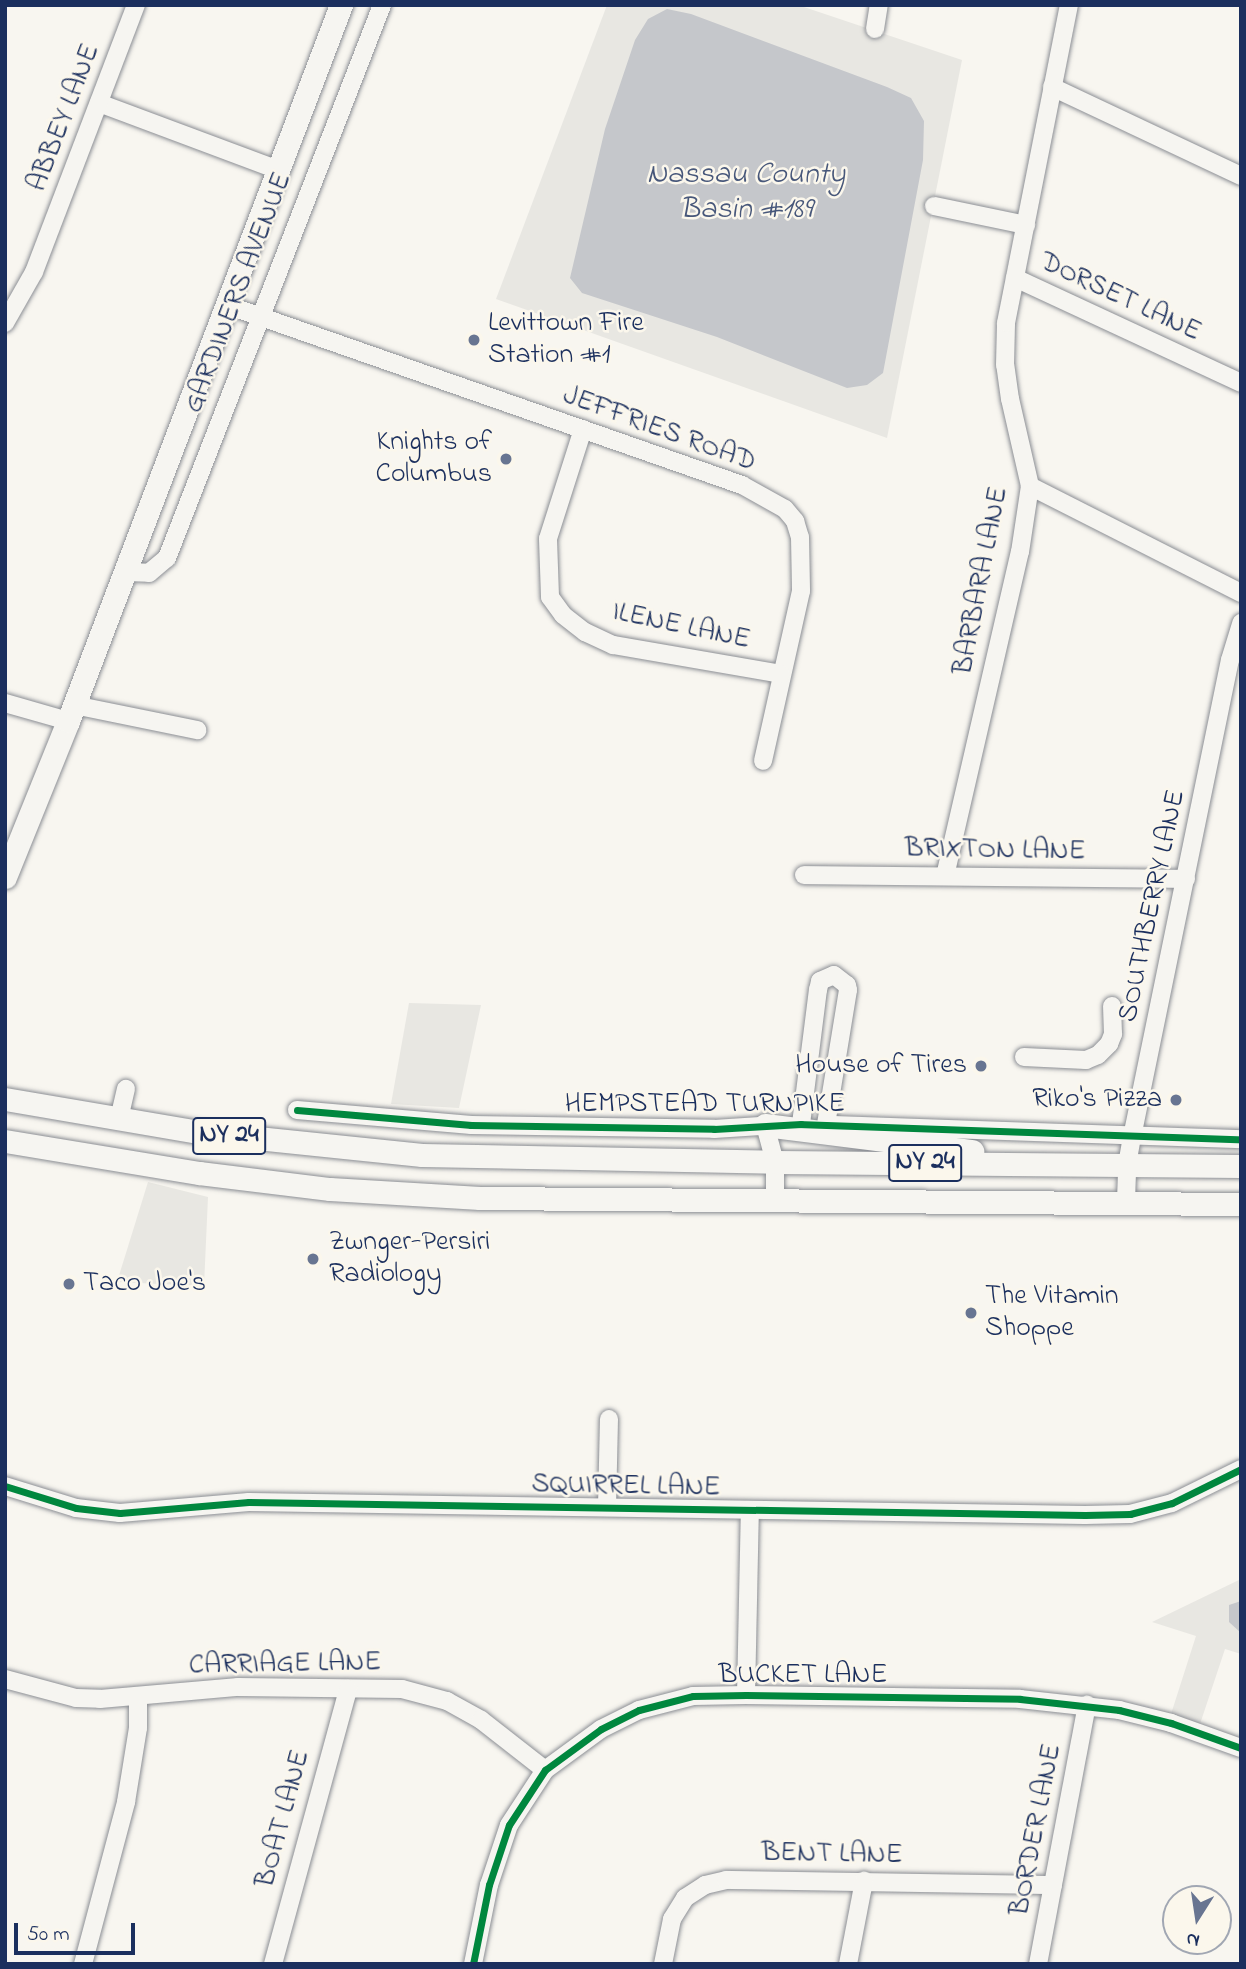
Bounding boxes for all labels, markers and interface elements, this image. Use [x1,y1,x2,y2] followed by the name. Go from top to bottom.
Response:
[22,40,108,196] street label: ABBEY LANE
[647,157,845,228] water label: Nassau County Basin #189
[178,168,300,418] street label: GARDINERS AVENUE
[1034,246,1206,350] street label: DORSET LANE
[488,307,644,373] place label: Levittown Fire Station #1
[466,332,482,348] marker: Levittown Fire Station #1
[558,380,760,480] street label: JEFFRIES ROAD
[376,426,492,492] place label: Knights of Columbus
[498,451,514,467] marker: Knights of Columbus
[947,484,1017,678] street label: BARBARA LANE
[609,596,753,658] street label: ILENE LANE
[1112,787,1194,1025] street label: SOUTHBERRY LANE
[904,833,1086,869] street label: BRIXTON LANE
[795,1049,967,1083] place label: House of Tires
[973,1058,989,1074] marker: House of Tires
[1032,1083,1162,1117] place label: Riko's Pizza
[565,1088,845,1122] street label: HEMPSTEAD TURNPIKE
[1168,1092,1184,1108] marker: Riko's Pizza
[190,1114,268,1158] road number: NY 24
[886,1140,964,1186] road number: NY 24
[329,1226,490,1292] place label: Zwnger-Persiri Radiology
[303,1249,323,1269] marker: Zwnger-Persiri Radiology
[83,1267,206,1301] place label: Taco Joe's
[61,1276,77,1292] marker: Taco Joe's
[985,1280,1119,1346] place label: The Vitamin Shoppe
[963,1305,979,1321] marker: The Vitamin Shoppe
[531,1469,721,1505] street label: SQUIRREL LANE
[189,1647,381,1683] street label: CARRIAGE LANE
[719,1659,887,1693] street label: BUCKET LANE
[1004,1741,1070,1919] street label: BORDER LANE
[250,1747,318,1891] street label: BOAT LANE
[761,1837,903,1873] street label: BENT LANE
[1162,1885,1232,1955] north arrow
[18,1910,138,1954] scale bar
[27,1920,70,1950] text: 50 m
[1184,1925,1202,1954] text: N

